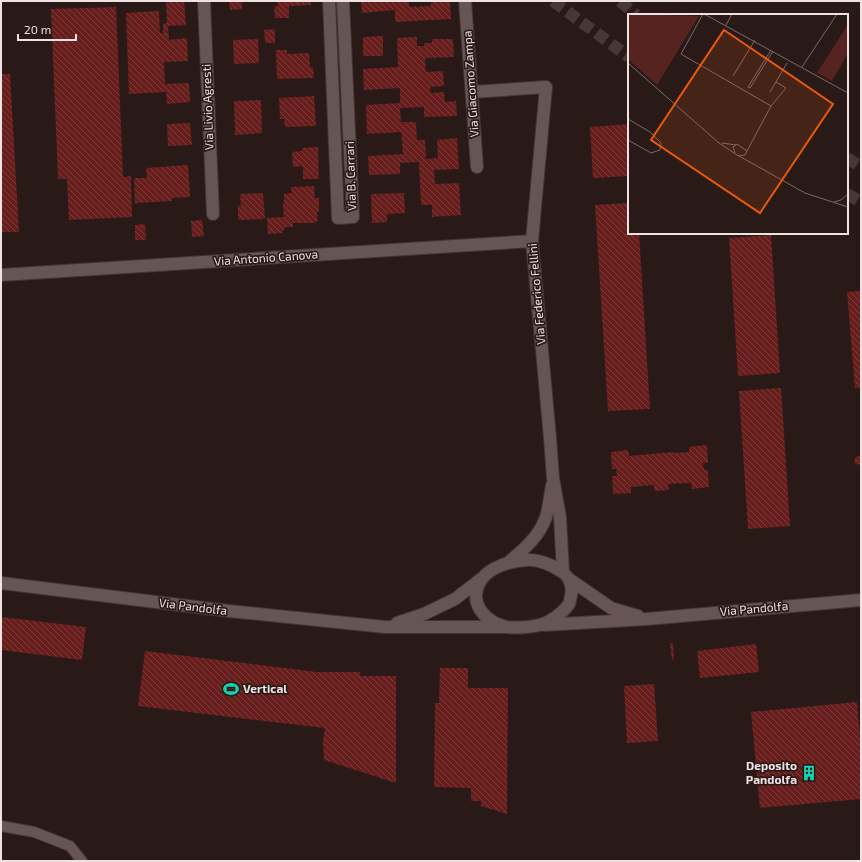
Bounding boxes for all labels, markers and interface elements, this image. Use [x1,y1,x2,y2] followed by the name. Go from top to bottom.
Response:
[628,14,848,234] inset map
[18,16,76,42] scale bar
[24,22,51,36] text: 20 m
[459,30,481,138] street label: Via Giacomo Zampa
[199,64,215,150] street label: Via Livio Agresti
[342,141,358,211] street label: Via B. Carrari
[525,243,547,345] street label: Via Federico Fellini
[213,246,319,268] street label: Via Antonio Canova
[158,595,228,617] street label: Via Pandolfa
[719,598,789,618] street label: Via Pandolfa
[222,680,240,698] sports icon: Vertical
[243,681,287,695] place label: Vertical
[746,758,797,786] place label: Deposito Pandolfa
[800,764,818,782] building icon: Deposito Pandolfa

